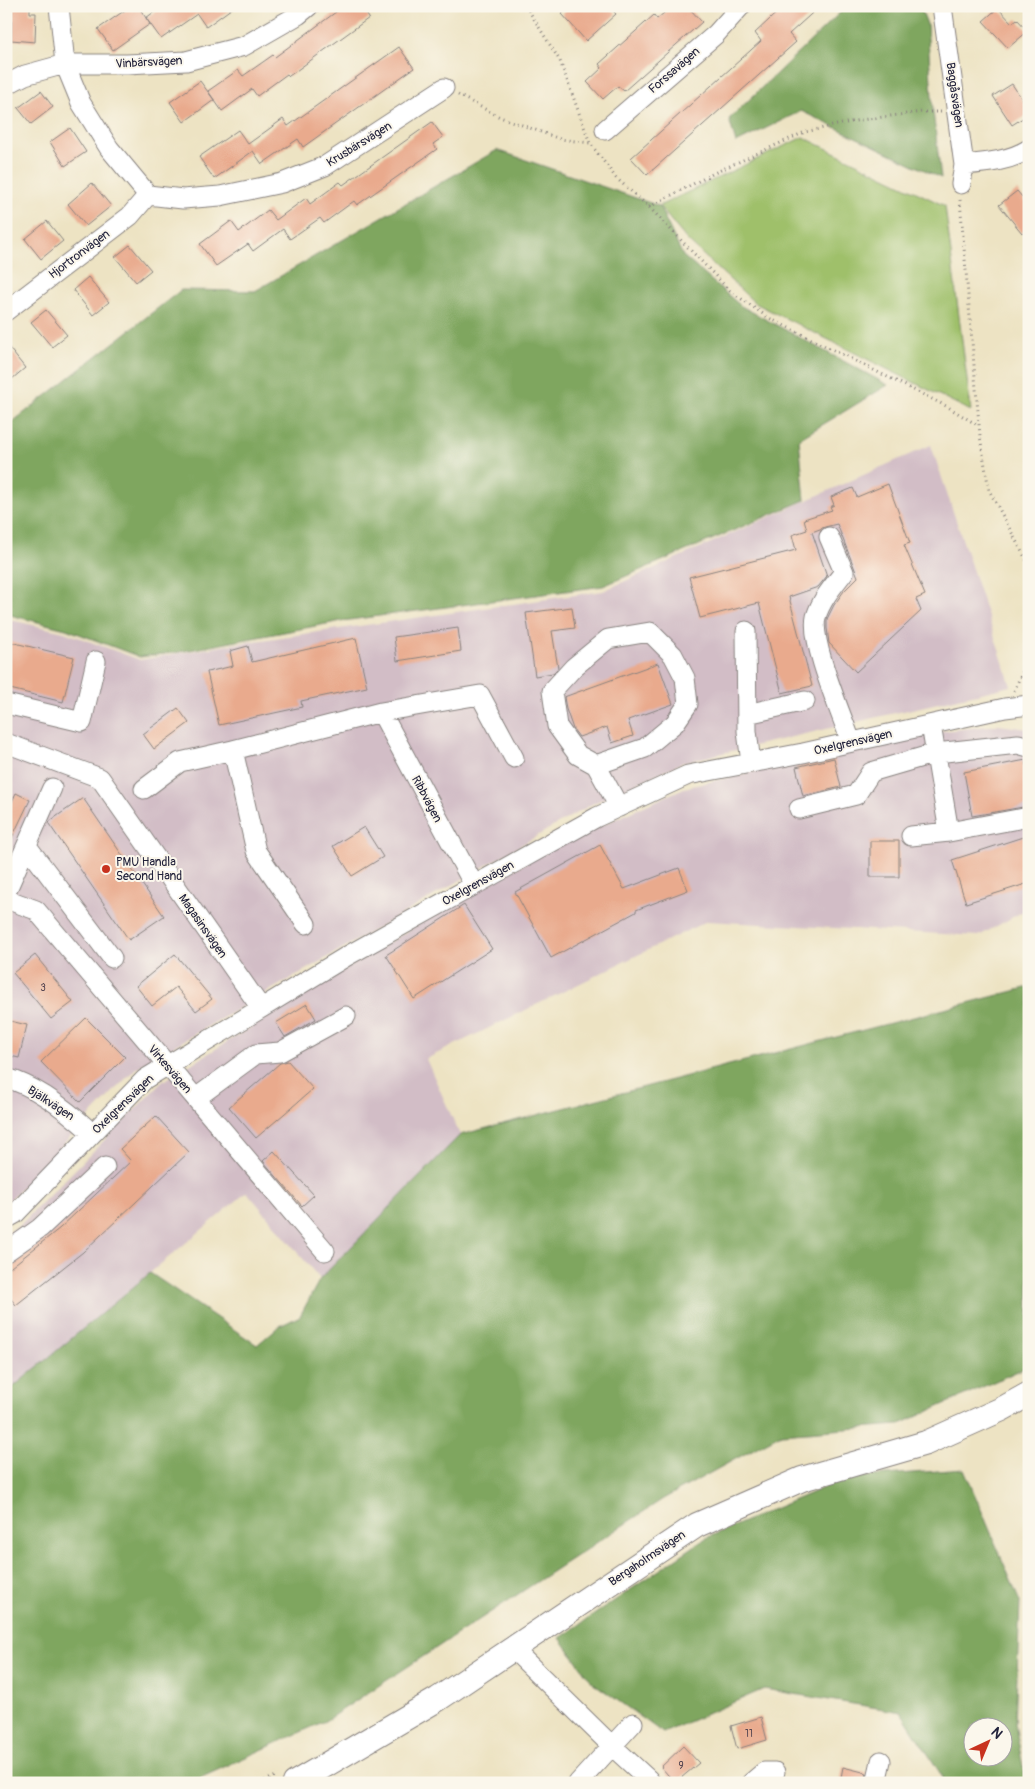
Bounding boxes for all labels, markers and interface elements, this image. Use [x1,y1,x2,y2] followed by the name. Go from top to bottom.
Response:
[646,44,703,97] street label: Forssavägen
[115,53,183,72] street label: Vinbärsvägen
[943,62,967,129] street label: Baggåsvägen
[324,118,395,170] street label: Krusbärsvägen
[46,226,113,282] street label: Hjortronvägen
[813,726,894,759] street label: Oxelgrensvägen
[408,773,445,825] street label: Ribbvägen
[116,855,182,884] place label: PMU Handla Second Hand
[440,857,517,909] street label: Oxelgrensvägen
[100,863,112,875] marker: PMU Handla Second Hand
[175,891,230,961] street label: Magasinsvägen
[40,982,46,994] house number: 3
[144,1042,195,1097] street label: Virkesvägen
[89,1071,157,1137] street label: Oxelgrensvägen
[25,1083,77,1124] street label: Bjälkvägen
[606,1527,689,1590] street label: Bergaholmsvägen
[962,1716,1012,1766] north arrow
[987,1724,1006,1742] text: N
[745,1728,753,1740] house number: 11
[678,1760,684,1772] house number: 9

